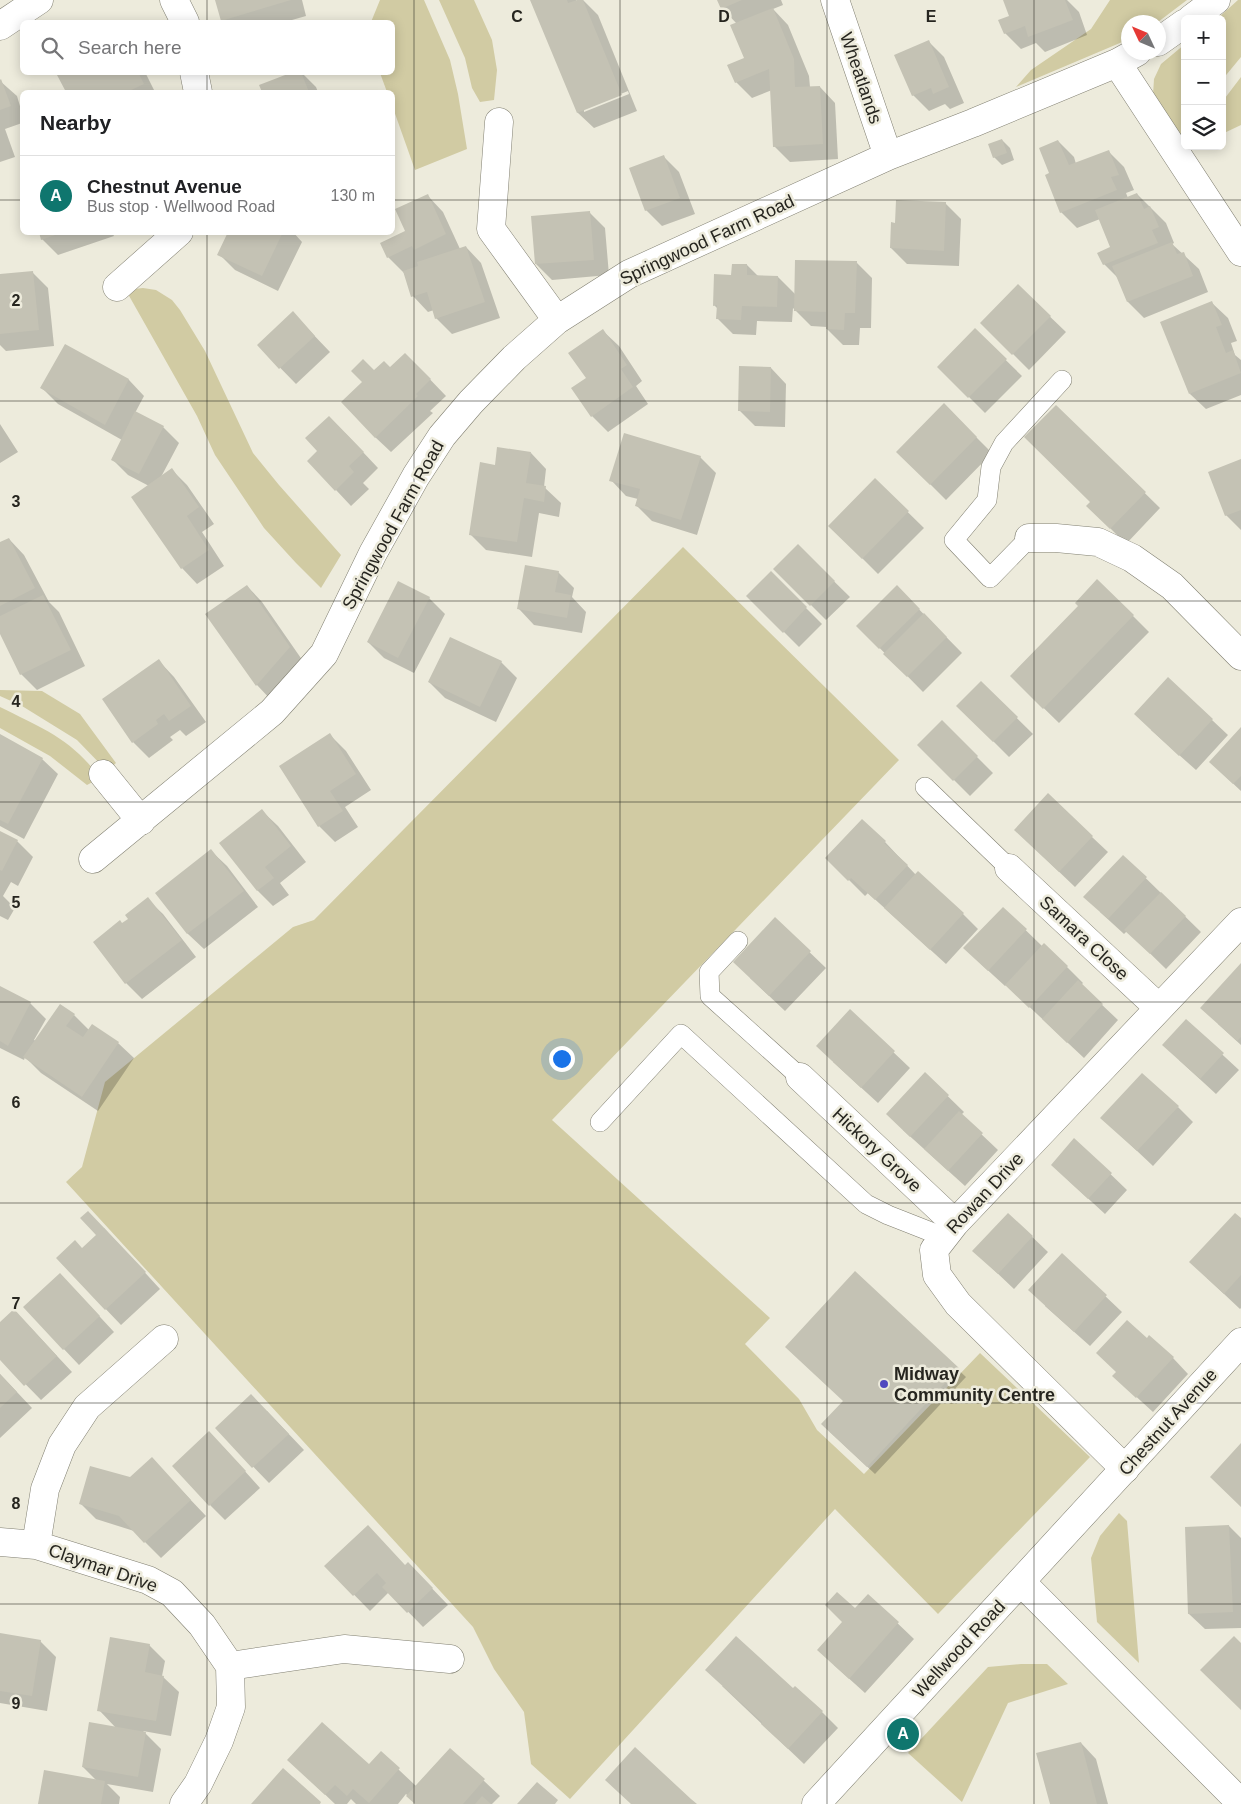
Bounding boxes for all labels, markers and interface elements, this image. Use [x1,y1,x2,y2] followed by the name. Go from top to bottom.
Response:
[511,8,523,25] text: C
[718,8,730,25] text: D
[926,8,937,25] text: E
[1121,15,1166,60] north arrow
[1181,15,1226,150] map controls
[1181,15,1226,60] button: +
[20,20,395,75] search box
[836,30,886,126] street label: Wheatlands
[38,34,66,62] icon: search
[78,37,182,58] text: Search here
[1181,60,1226,105] button: −
[1181,105,1226,150] button: layers
[40,111,111,134] text: Nearby
[87,176,242,197] text: Chestnut Avenue
[50,187,62,204] text: A
[331,187,375,204] text: 130 m
[617,191,797,289] street label: Springwood Farm Road
[87,198,275,215] text: Bus stop · Wellwood Road
[12,292,21,309] text: 2
[338,437,448,613] street label: Springwood Farm Road
[12,493,21,510] text: 3
[12,693,21,710] text: 4
[1035,892,1133,984] street label: Samara Close
[12,894,21,911] text: 5
[549,1046,575,1072] your location
[12,1094,21,1111] text: 6
[828,1104,926,1196] street label: Hickory Grove
[943,1148,1027,1238] street label: Rowan Drive
[12,1295,21,1312] text: 7
[894,1364,1055,1405] place label: Midway Community Centre
[1115,1364,1221,1480] street label: Chestnut Avenue
[878,1378,890,1390] marker: Midway Community Centre
[12,1495,21,1512] text: 8
[46,1540,160,1596] street label: Claymar Drive
[909,1596,1009,1702] street label: Wellwood Road
[12,1695,21,1712] text: 9
[887,1715,919,1753] pin: A

